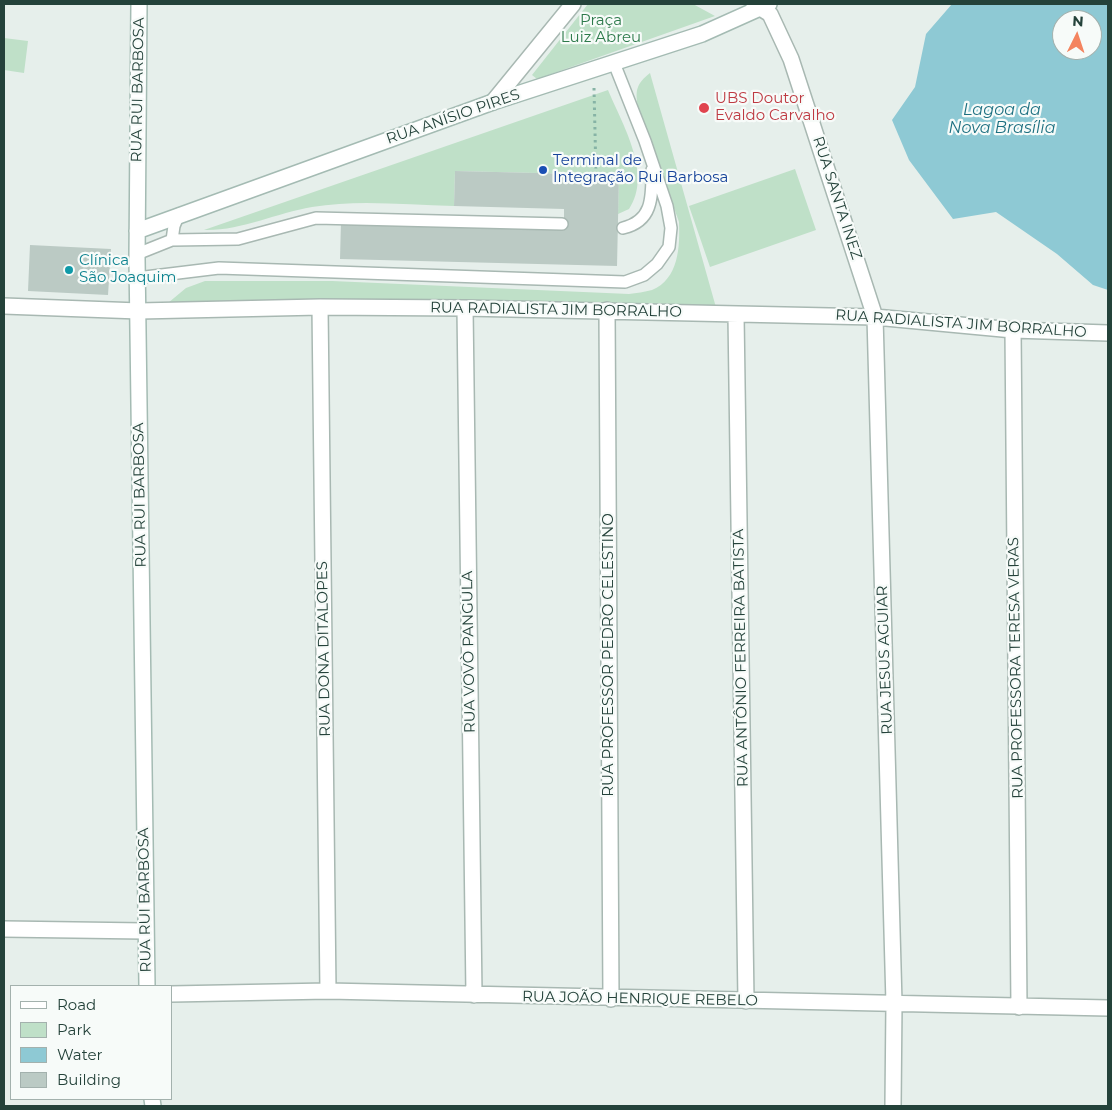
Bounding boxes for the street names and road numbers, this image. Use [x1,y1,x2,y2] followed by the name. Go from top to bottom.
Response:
[128,17,148,163] street label: RUA RUI BARBOSA
[384,86,522,148] street label: RUA ANÍSIO PIRES
[809,134,865,262] street label: RUA SANTA INEZ
[430,299,682,321] street label: RUA RADIALISTA JIM BORRALHO
[835,306,1087,342] street label: RUA RADIALISTA JIM BORRALHO
[130,422,150,568] street label: RUA RUI BARBOSA
[600,513,618,797] street label: RUA PROFESSOR PEDRO CELESTINO
[730,529,752,787] street label: RUA ANTÔNIO FERREIRA BATISTA
[1005,537,1027,799] street label: RUA PROFESSORA TERESA VERAS
[313,561,335,737] street label: RUA DONA DITALOPES
[459,571,479,733] street label: RUA VOVÒ PANGULA
[873,585,897,735] street label: RUA JESUS AGUIAR
[135,827,155,973] street label: RUA RUI BARBOSA
[522,988,758,1010] street label: RUA JOÃO HENRIQUE REBELO

